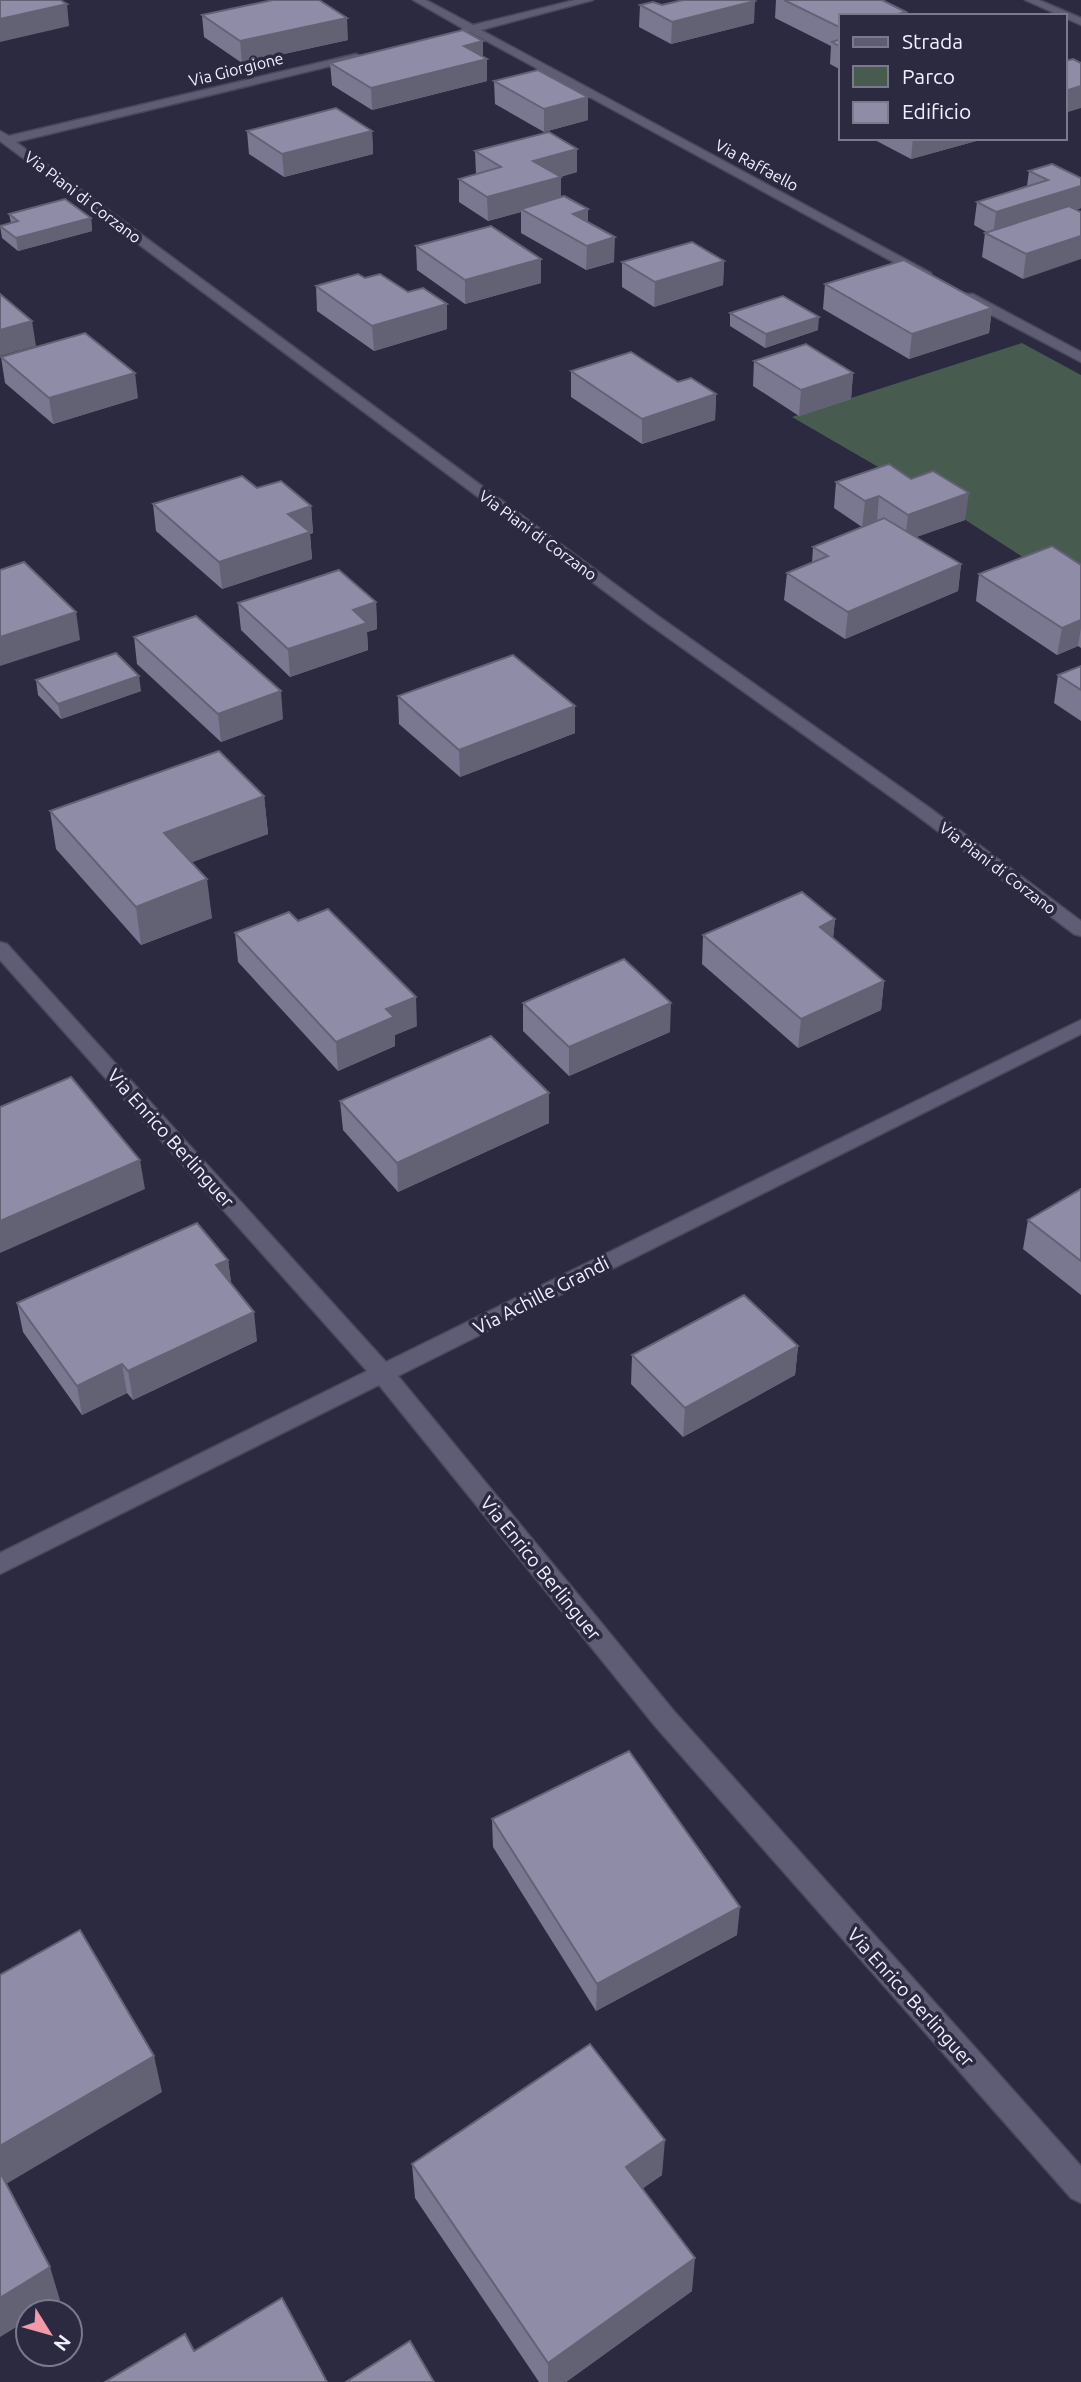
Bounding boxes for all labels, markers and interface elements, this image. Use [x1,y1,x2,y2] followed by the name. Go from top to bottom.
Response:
[839,14,1067,140] legend
[902,29,963,53] text: Strada
[187,49,285,89] street label: Via Giorgione
[902,64,955,88] text: Parco
[902,99,971,123] text: Edificio
[712,136,802,194] street label: Via Raffaello
[21,147,145,247] street label: Via Piani di Corzano
[476,486,600,584] street label: Via Piani di Corzano
[936,818,1060,918] street label: Via Piani di Corzano
[103,1064,239,1212] street label: Via Enrico Berlinguer
[470,1251,612,1339] street label: Via Achille Grandi
[476,1492,606,1644] street label: Via Enrico Berlinguer
[843,1923,979,2071] street label: Via Enrico Berlinguer
[14,2298,84,2368] north arrow
[50,2331,76,2356] text: N

